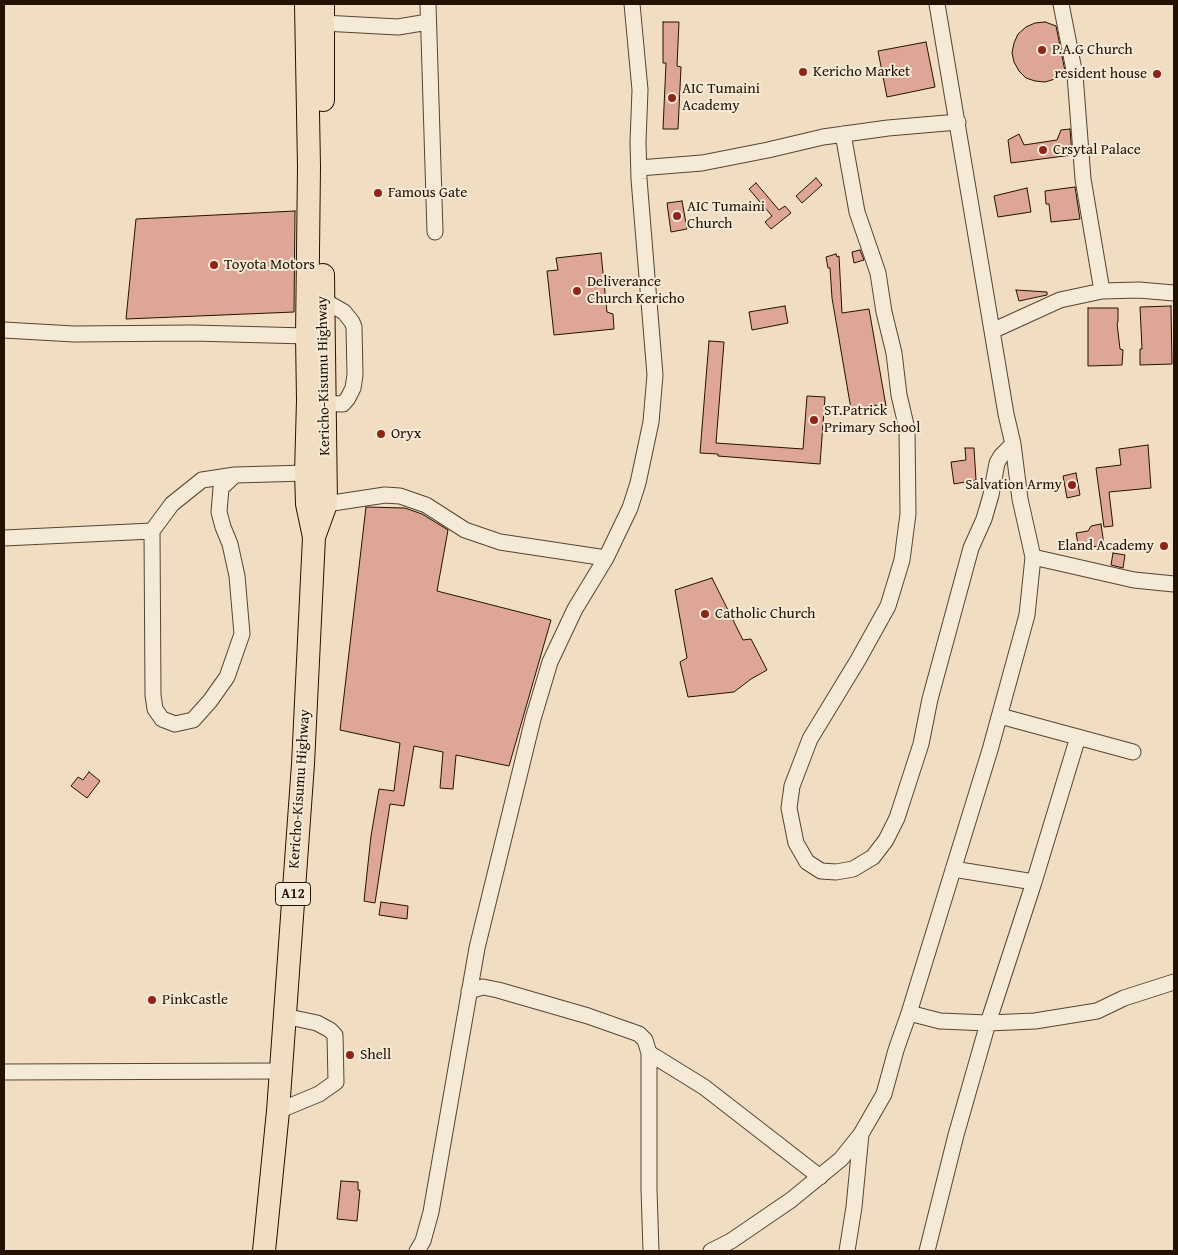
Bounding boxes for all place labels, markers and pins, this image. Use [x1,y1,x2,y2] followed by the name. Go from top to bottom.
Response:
[1052,41,1133,59] place label: P.A.G Church
[1036,44,1048,56] marker: P.A.G Church
[813,63,910,81] place label: Kericho Market
[1055,65,1147,83] place label: resident house
[797,66,809,78] marker: Kericho Market
[1151,68,1163,80] marker: resident house
[682,80,760,115] place label: AIC Tumaini Academy
[666,92,678,104] marker: AIC Tumaini Academy
[1053,141,1141,159] place label: Crsytal Palace
[1037,144,1049,156] marker: Crsytal Palace
[388,184,467,202] place label: Famous Gate
[372,187,384,199] marker: Famous Gate
[687,198,765,233] place label: AIC Tumaini Church
[671,210,683,222] marker: AIC Tumaini Church
[224,256,315,274] place label: Toyota Motors
[208,259,220,271] marker: Toyota Motors
[587,273,685,308] place label: Deliverance Church Kericho
[571,285,583,297] marker: Deliverance Church Kericho
[824,402,920,437] place label: ST.Patrick Primary School
[808,414,820,426] marker: ST.Patrick Primary School
[391,425,421,443] place label: Oryx
[375,428,387,440] marker: Oryx
[965,476,1062,494] place label: Salvation Army
[1066,479,1078,491] marker: Salvation Army
[1058,537,1154,555] place label: Eland Academy
[1158,540,1170,552] marker: Eland Academy
[715,605,815,623] place label: Catholic Church
[699,608,711,620] marker: Catholic Church
[162,991,228,1009] place label: PinkCastle
[146,994,158,1006] marker: PinkCastle
[360,1046,391,1064] place label: Shell
[344,1049,356,1061] marker: Shell

